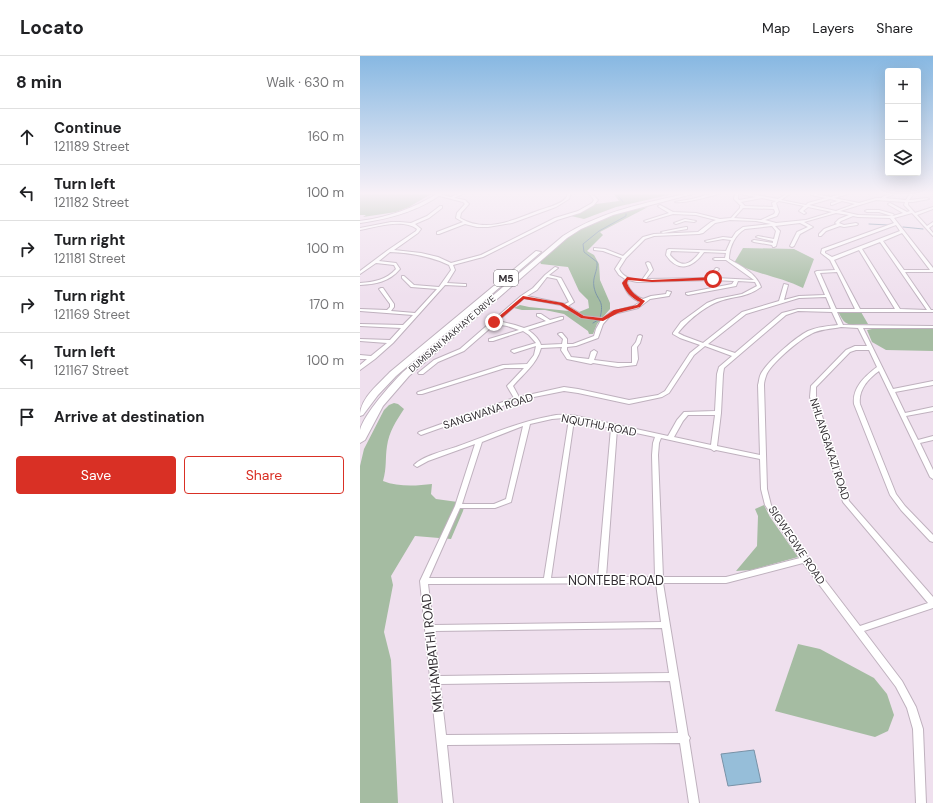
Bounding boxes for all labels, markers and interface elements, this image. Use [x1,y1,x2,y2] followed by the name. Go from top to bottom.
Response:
[20,15,84,40] text: Locato
[762,19,790,37] text: Map
[812,19,854,37] text: Layers
[876,19,913,37] text: Share
[885,68,921,176] map controls
[885,68,921,104] button: +
[16,71,62,93] text: 8 min
[266,74,344,91] text: Walk · 630 m
[885,104,921,140] button: −
[54,118,122,138] text: Continue
[16,126,38,148] icon: ahead
[308,128,344,145] text: 160 m
[54,138,130,155] text: 121189 Street
[885,140,921,176] button: layers
[54,174,115,194] text: Turn left
[16,182,38,204] icon: left
[307,184,344,201] text: 100 m
[54,194,129,211] text: 121182 Street
[54,230,125,250] text: Turn right
[16,238,38,260] icon: right
[307,240,344,257] text: 100 m
[54,250,126,267] text: 121181 Street
[494,270,518,286] road number: M5
[704,270,722,288] route start
[54,286,125,306] text: Turn right
[406,293,498,375] street label: DUMISANI MAKHAYE DRIVE
[16,294,38,316] icon: right
[309,296,344,313] text: 170 m
[54,306,130,323] text: 121169 Street
[485,313,503,331] route end
[54,342,115,362] text: Turn left
[16,350,38,372] icon: left
[307,352,344,369] text: 100 m
[54,362,129,379] text: 121167 Street
[441,390,535,432] street label: SANGWANA ROAD
[807,396,853,502] street label: NHLANGAKAZI ROAD
[16,406,38,428] icon: arrive
[54,407,205,427] text: Arrive at destination
[560,411,638,439] street label: NQUTHU ROAD
[16,456,176,494] button: Save
[184,456,344,494] button: Share
[766,503,829,587] street label: SIGWEGWE ROAD
[568,572,664,589] street label: NONTEBE ROAD
[417,593,447,713] street label: MKHAMBATHI ROAD

